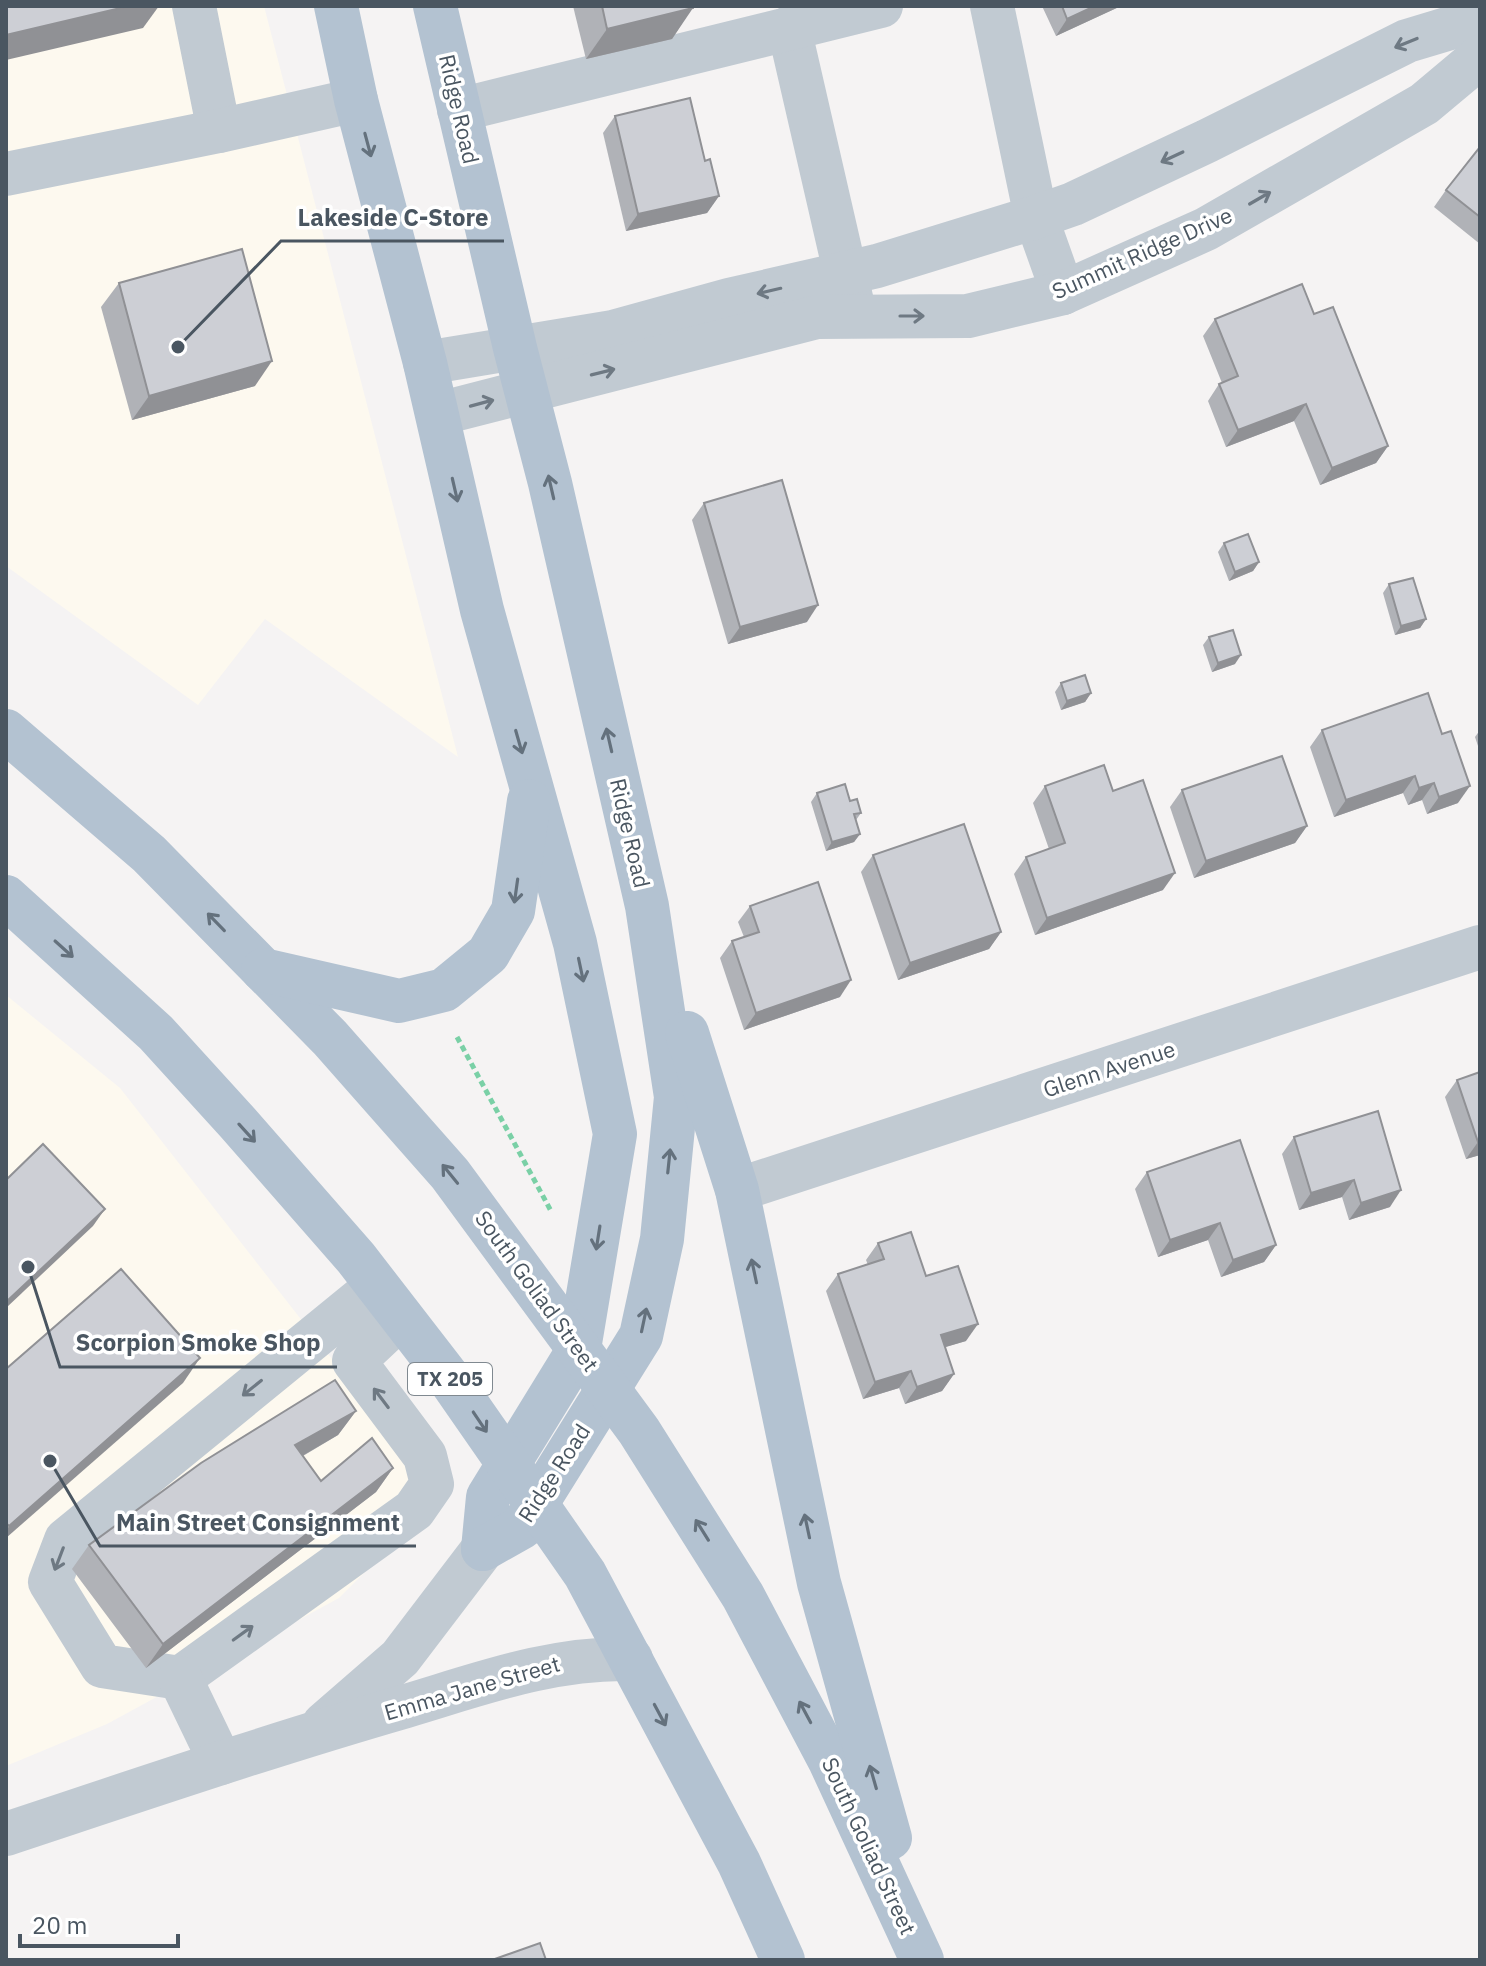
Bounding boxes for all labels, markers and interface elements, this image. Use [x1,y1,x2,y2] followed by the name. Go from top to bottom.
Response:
[1394,36,1419,51] one-way arrow
[433,51,486,167] street label: Ridge Road
[362,132,377,158] one-way arrow
[1161,150,1185,165] one-way arrow
[1247,190,1271,205] one-way arrow
[281,193,504,241] callout: Lakeside C-Store
[1047,200,1236,305] street label: Summit Ridge Drive
[298,201,489,233] text: Lakeside C-Store
[757,284,782,299] one-way arrow
[898,308,925,324] one-way arrow
[590,364,616,379] one-way arrow
[469,394,495,409] one-way arrow
[542,475,557,500] one-way arrow
[449,477,464,503] one-way arrow
[601,728,616,754] one-way arrow
[512,729,527,755] one-way arrow
[604,775,657,891] street label: Ridge Road
[508,878,523,903] one-way arrow
[207,913,226,932] one-way arrow
[53,940,73,958] one-way arrow
[574,957,589,982] one-way arrow
[1039,1034,1178,1103] street label: Glenn Avenue
[238,1122,256,1142] one-way arrow
[662,1149,677,1175] one-way arrow
[441,1164,459,1185] one-way arrow
[469,1204,606,1377] street label: South Goliad Street
[590,1225,605,1251] one-way arrow
[746,1259,761,1284] one-way arrow
[637,1308,652,1333] one-way arrow
[60,1319,337,1367] callout: Scorpion Smoke Shop
[75,1326,321,1358] text: Scorpion Smoke Shop
[408,1363,492,1395] road number: TX 205
[242,1380,263,1397] one-way arrow
[373,1387,390,1409] one-way arrow
[472,1411,489,1433] one-way arrow
[511,1418,596,1527] street label: Ridge Road
[100,1498,416,1546] callout: Main Street Consignment
[116,1506,400,1538] text: Main Street Consignment
[799,1513,814,1539] one-way arrow
[693,1519,709,1542] one-way arrow
[51,1546,65,1571] one-way arrow
[232,1624,253,1641] one-way arrow
[381,1649,563,1726] street label: Emma Jane Street
[797,1701,812,1725] one-way arrow
[653,1702,669,1726] one-way arrow
[816,1753,923,1939] street label: South Goliad Street
[865,1764,880,1790] one-way arrow
[20,1898,178,1948] scale bar
[32,1909,87,1941] text: 20 m

